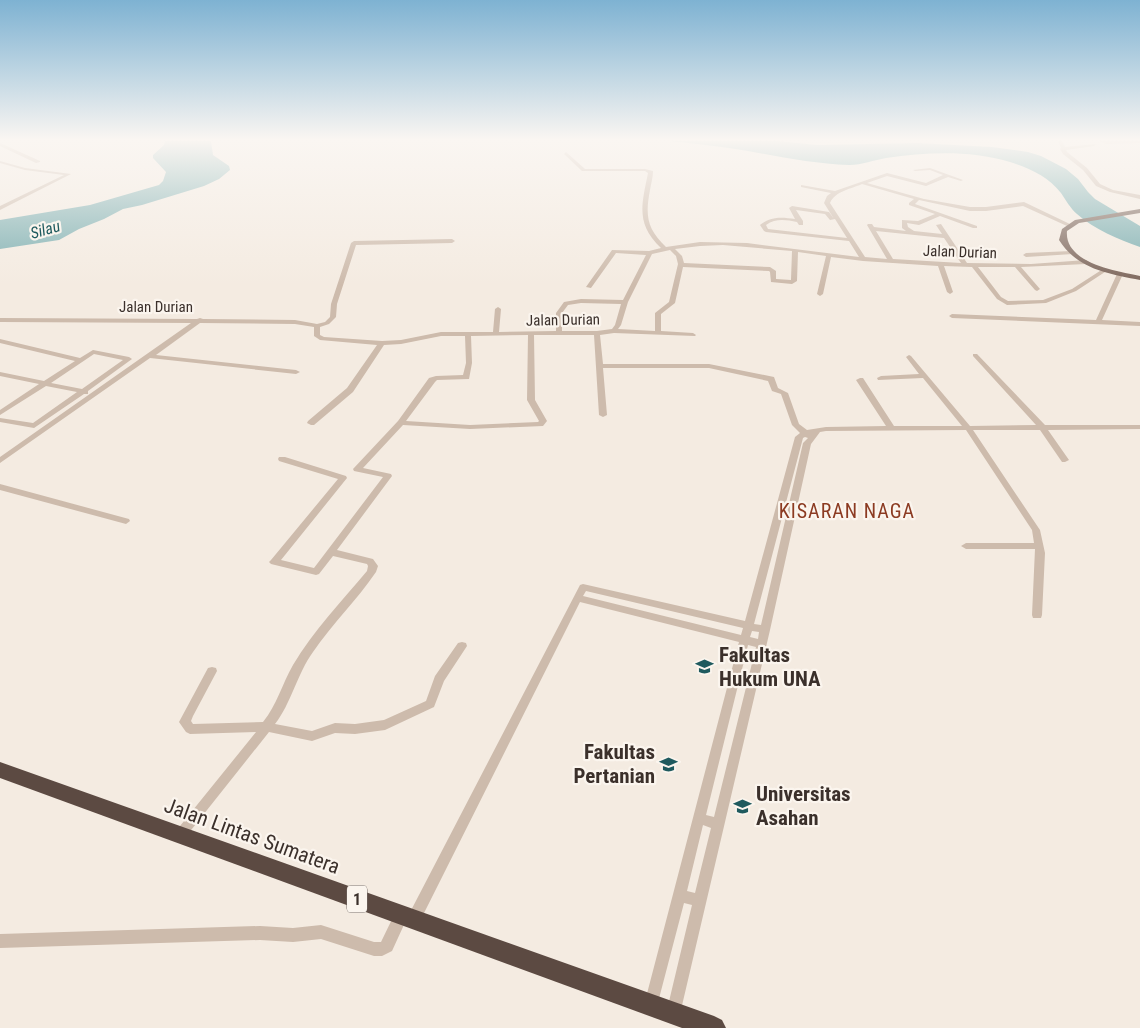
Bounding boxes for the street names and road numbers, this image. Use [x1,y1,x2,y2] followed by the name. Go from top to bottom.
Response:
[923,242,997,262] street label: Jalan Durian
[119,298,193,316] street label: Jalan Durian
[526,310,600,330] street label: Jalan Durian
[161,793,343,879] street label: Jalan Lintas Sumatera
[347,886,367,912] road number: 1

